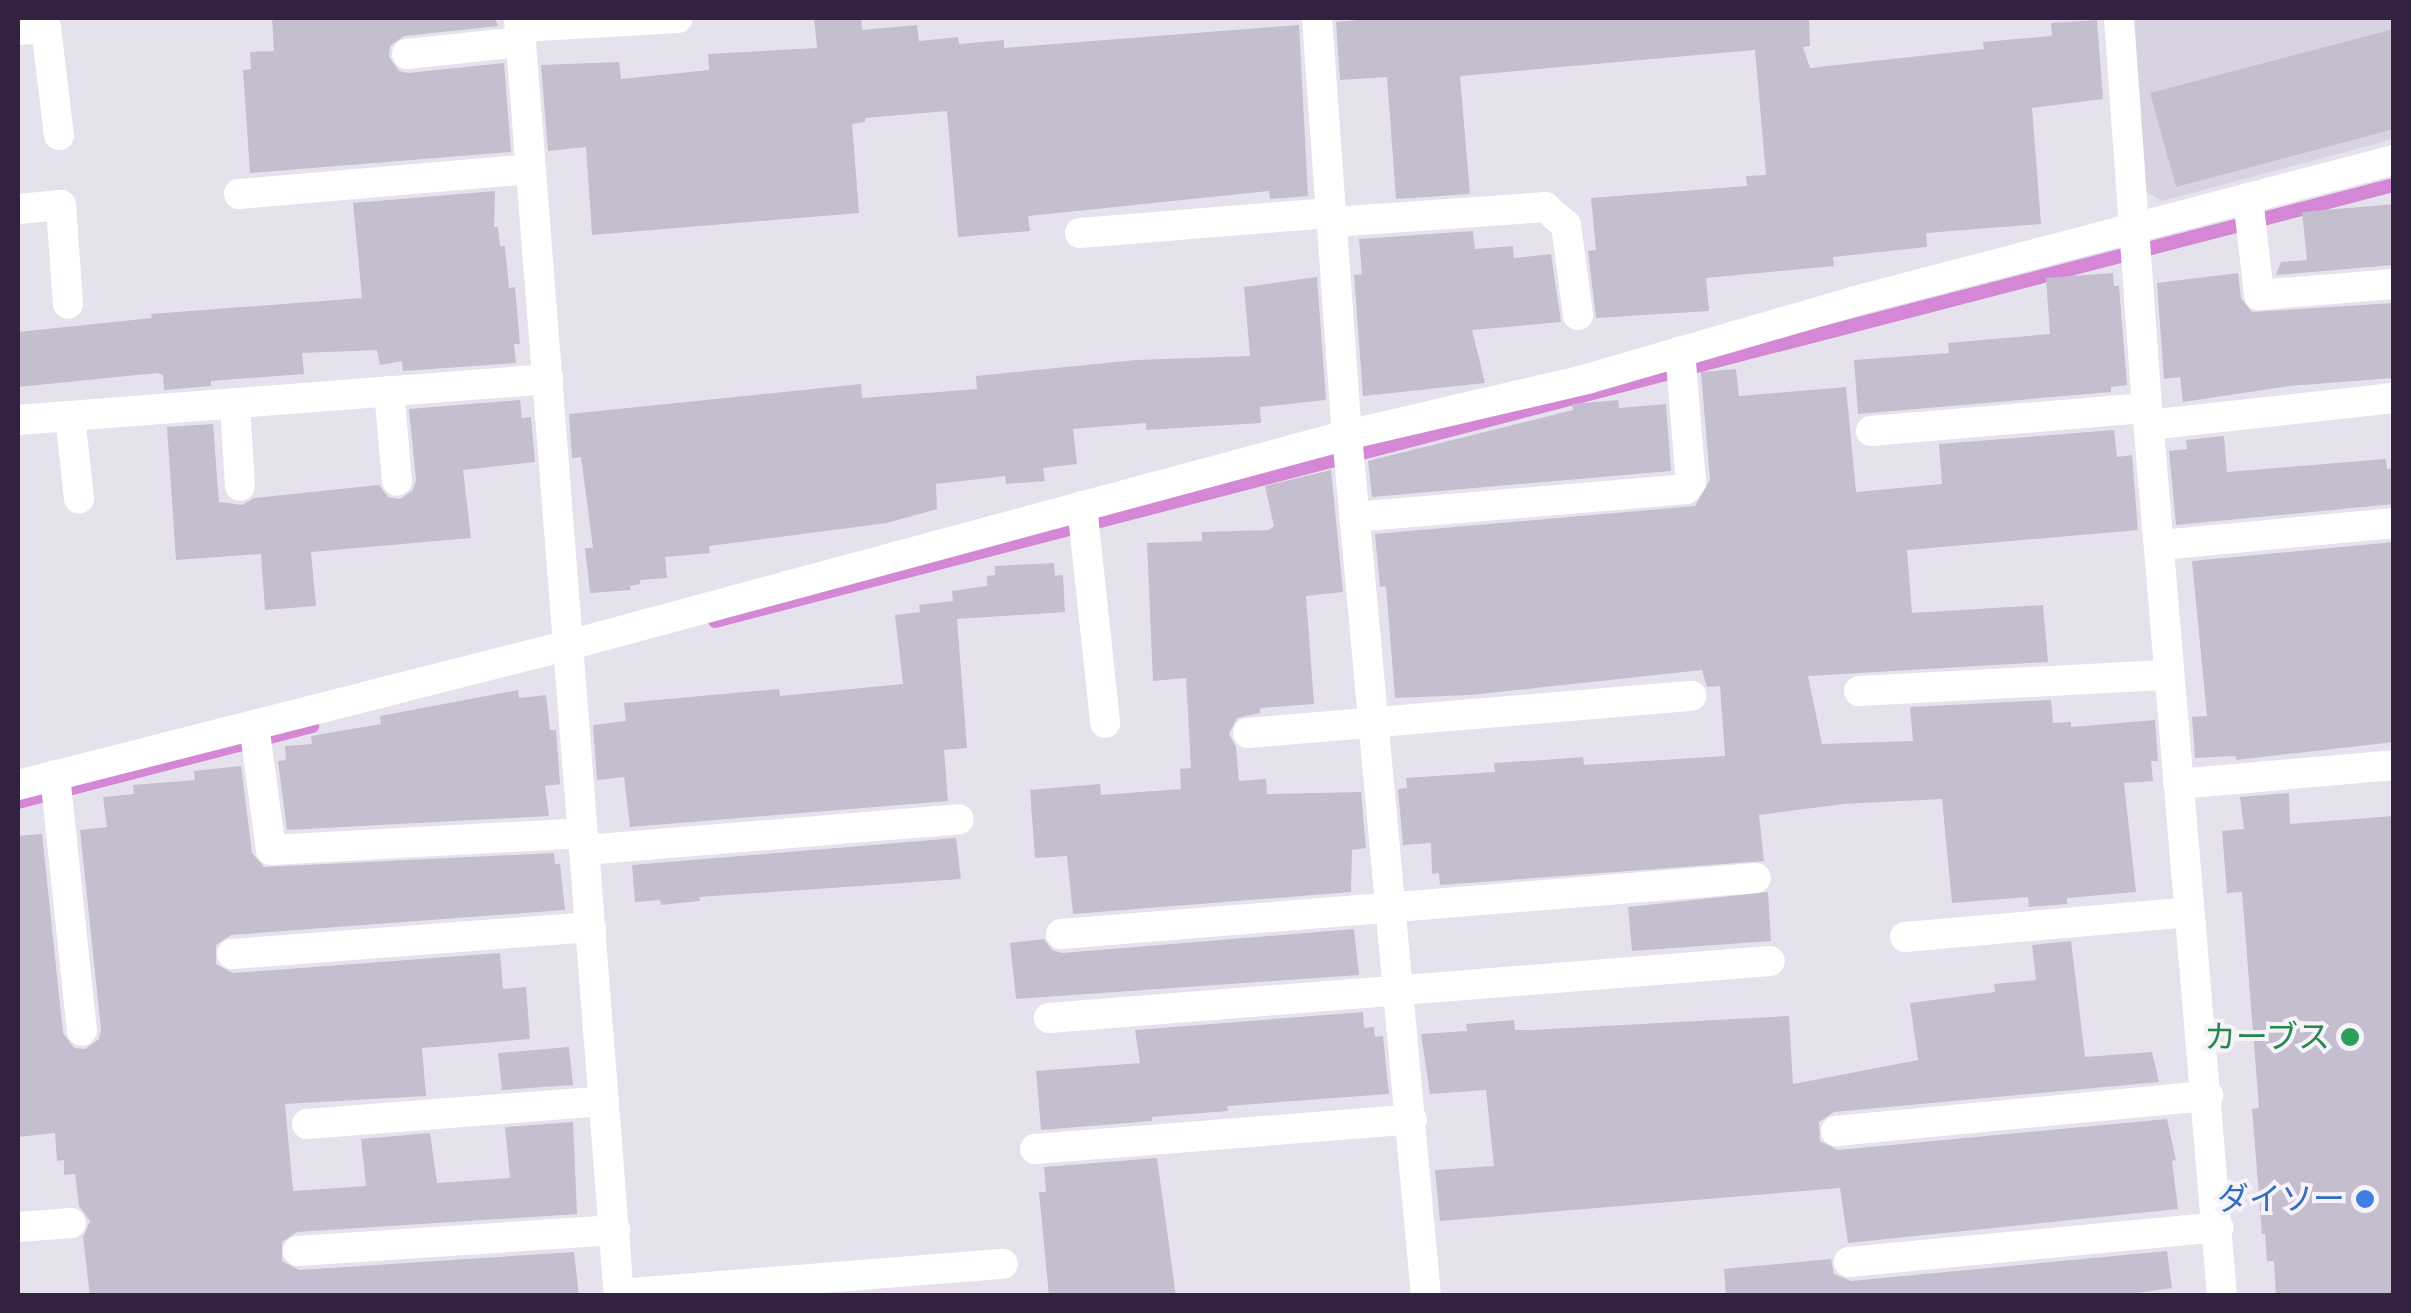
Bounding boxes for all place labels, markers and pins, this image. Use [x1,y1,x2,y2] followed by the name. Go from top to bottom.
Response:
[2202,1018,2330,1056] place label: カーブス
[2339,1026,2361,1048] marker: カーブス
[2217,1180,2345,1218] place label: ダイソー
[2354,1188,2376,1210] marker: ダイソー

